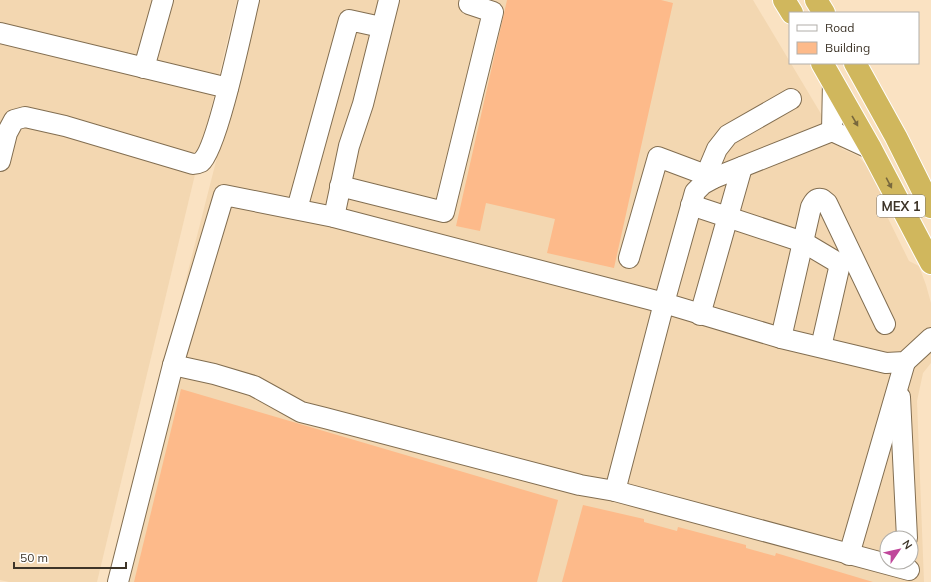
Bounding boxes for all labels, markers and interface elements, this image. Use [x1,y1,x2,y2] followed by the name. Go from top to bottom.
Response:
[789,12,919,64] legend
[825,20,854,35] text: Road
[825,40,870,55] text: Building
[852,116,859,127] one-way arrow
[886,177,893,189] one-way arrow
[877,195,925,217] road number: MEX 1
[879,530,919,570] north arrow
[899,537,915,552] text: N
[14,544,126,570] scale bar
[20,550,48,565] text: 50 m

